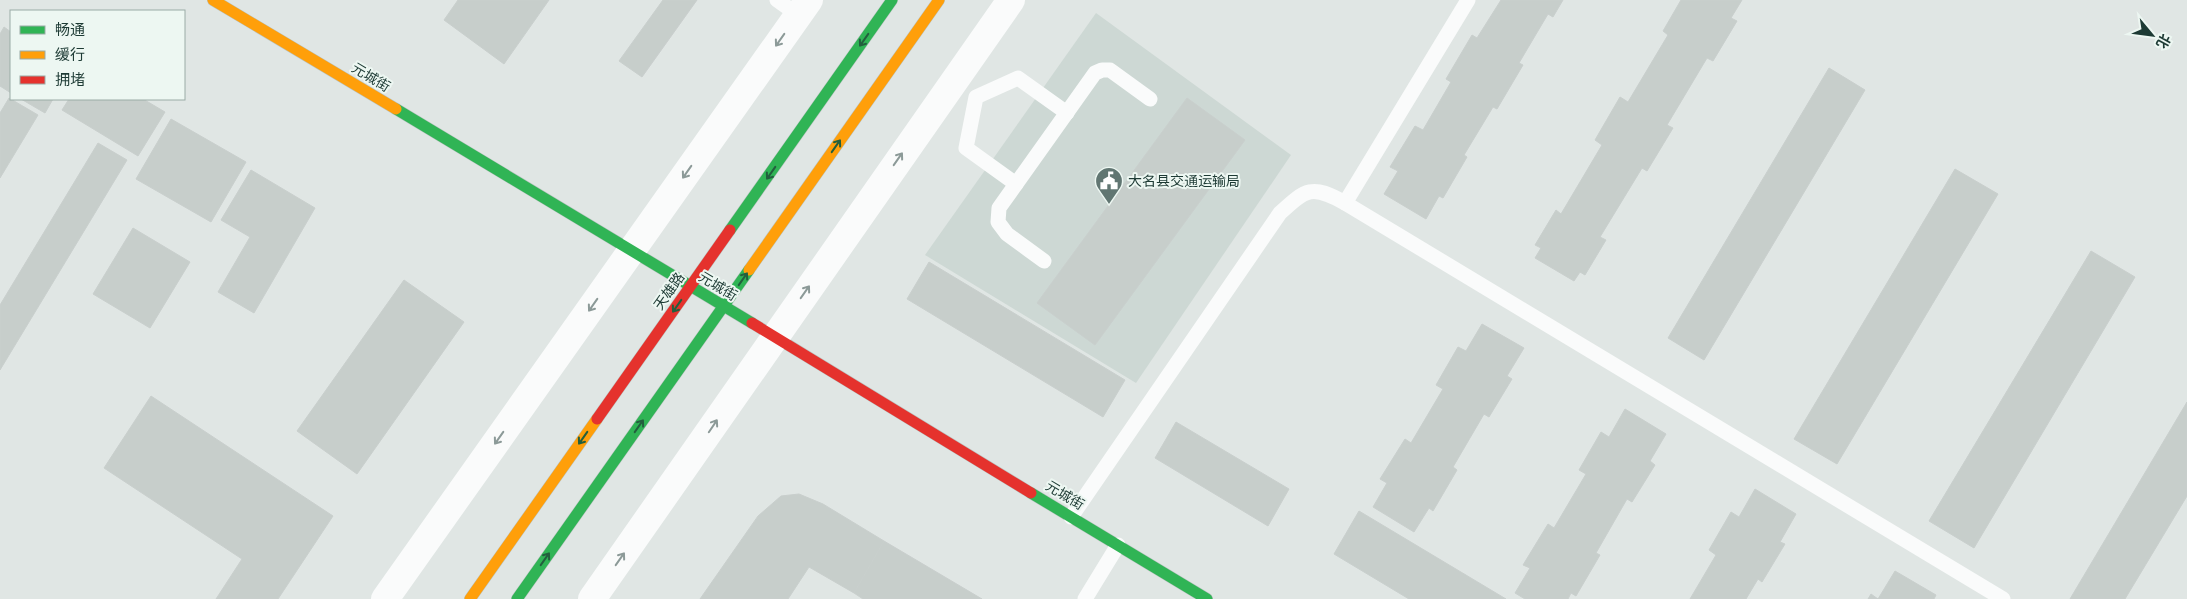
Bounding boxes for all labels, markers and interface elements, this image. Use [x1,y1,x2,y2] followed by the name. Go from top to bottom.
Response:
[10,10,185,100] legend
[2127,10,2177,60] north arrow
[55,21,85,38] text: 畅通
[2153,31,2174,51] text: 北
[775,33,786,46] one-way arrow
[859,33,869,47] one-way arrow
[55,46,85,63] text: 缓行
[349,59,393,95] street label: 元城街
[55,71,85,88] text: 拥堵
[831,139,841,153] one-way arrow
[893,153,904,166] one-way arrow
[682,165,692,179] one-way arrow
[766,166,776,180] one-way arrow
[1094,166,1124,205] public building icon: 大名县交通运输局
[1128,173,1240,189] place label: 大名县交通运输局
[696,268,740,304] street label: 元城街
[650,269,688,313] street label: 天雄路
[738,272,748,286] one-way arrow
[800,285,810,299] one-way arrow
[588,298,598,312] one-way arrow
[672,298,682,312] one-way arrow
[634,419,644,433] one-way arrow
[708,419,718,433] one-way arrow
[494,431,504,445] one-way arrow
[578,431,588,445] one-way arrow
[1043,477,1087,513] street label: 元城街
[540,552,550,566] one-way arrow
[615,552,625,566] one-way arrow

